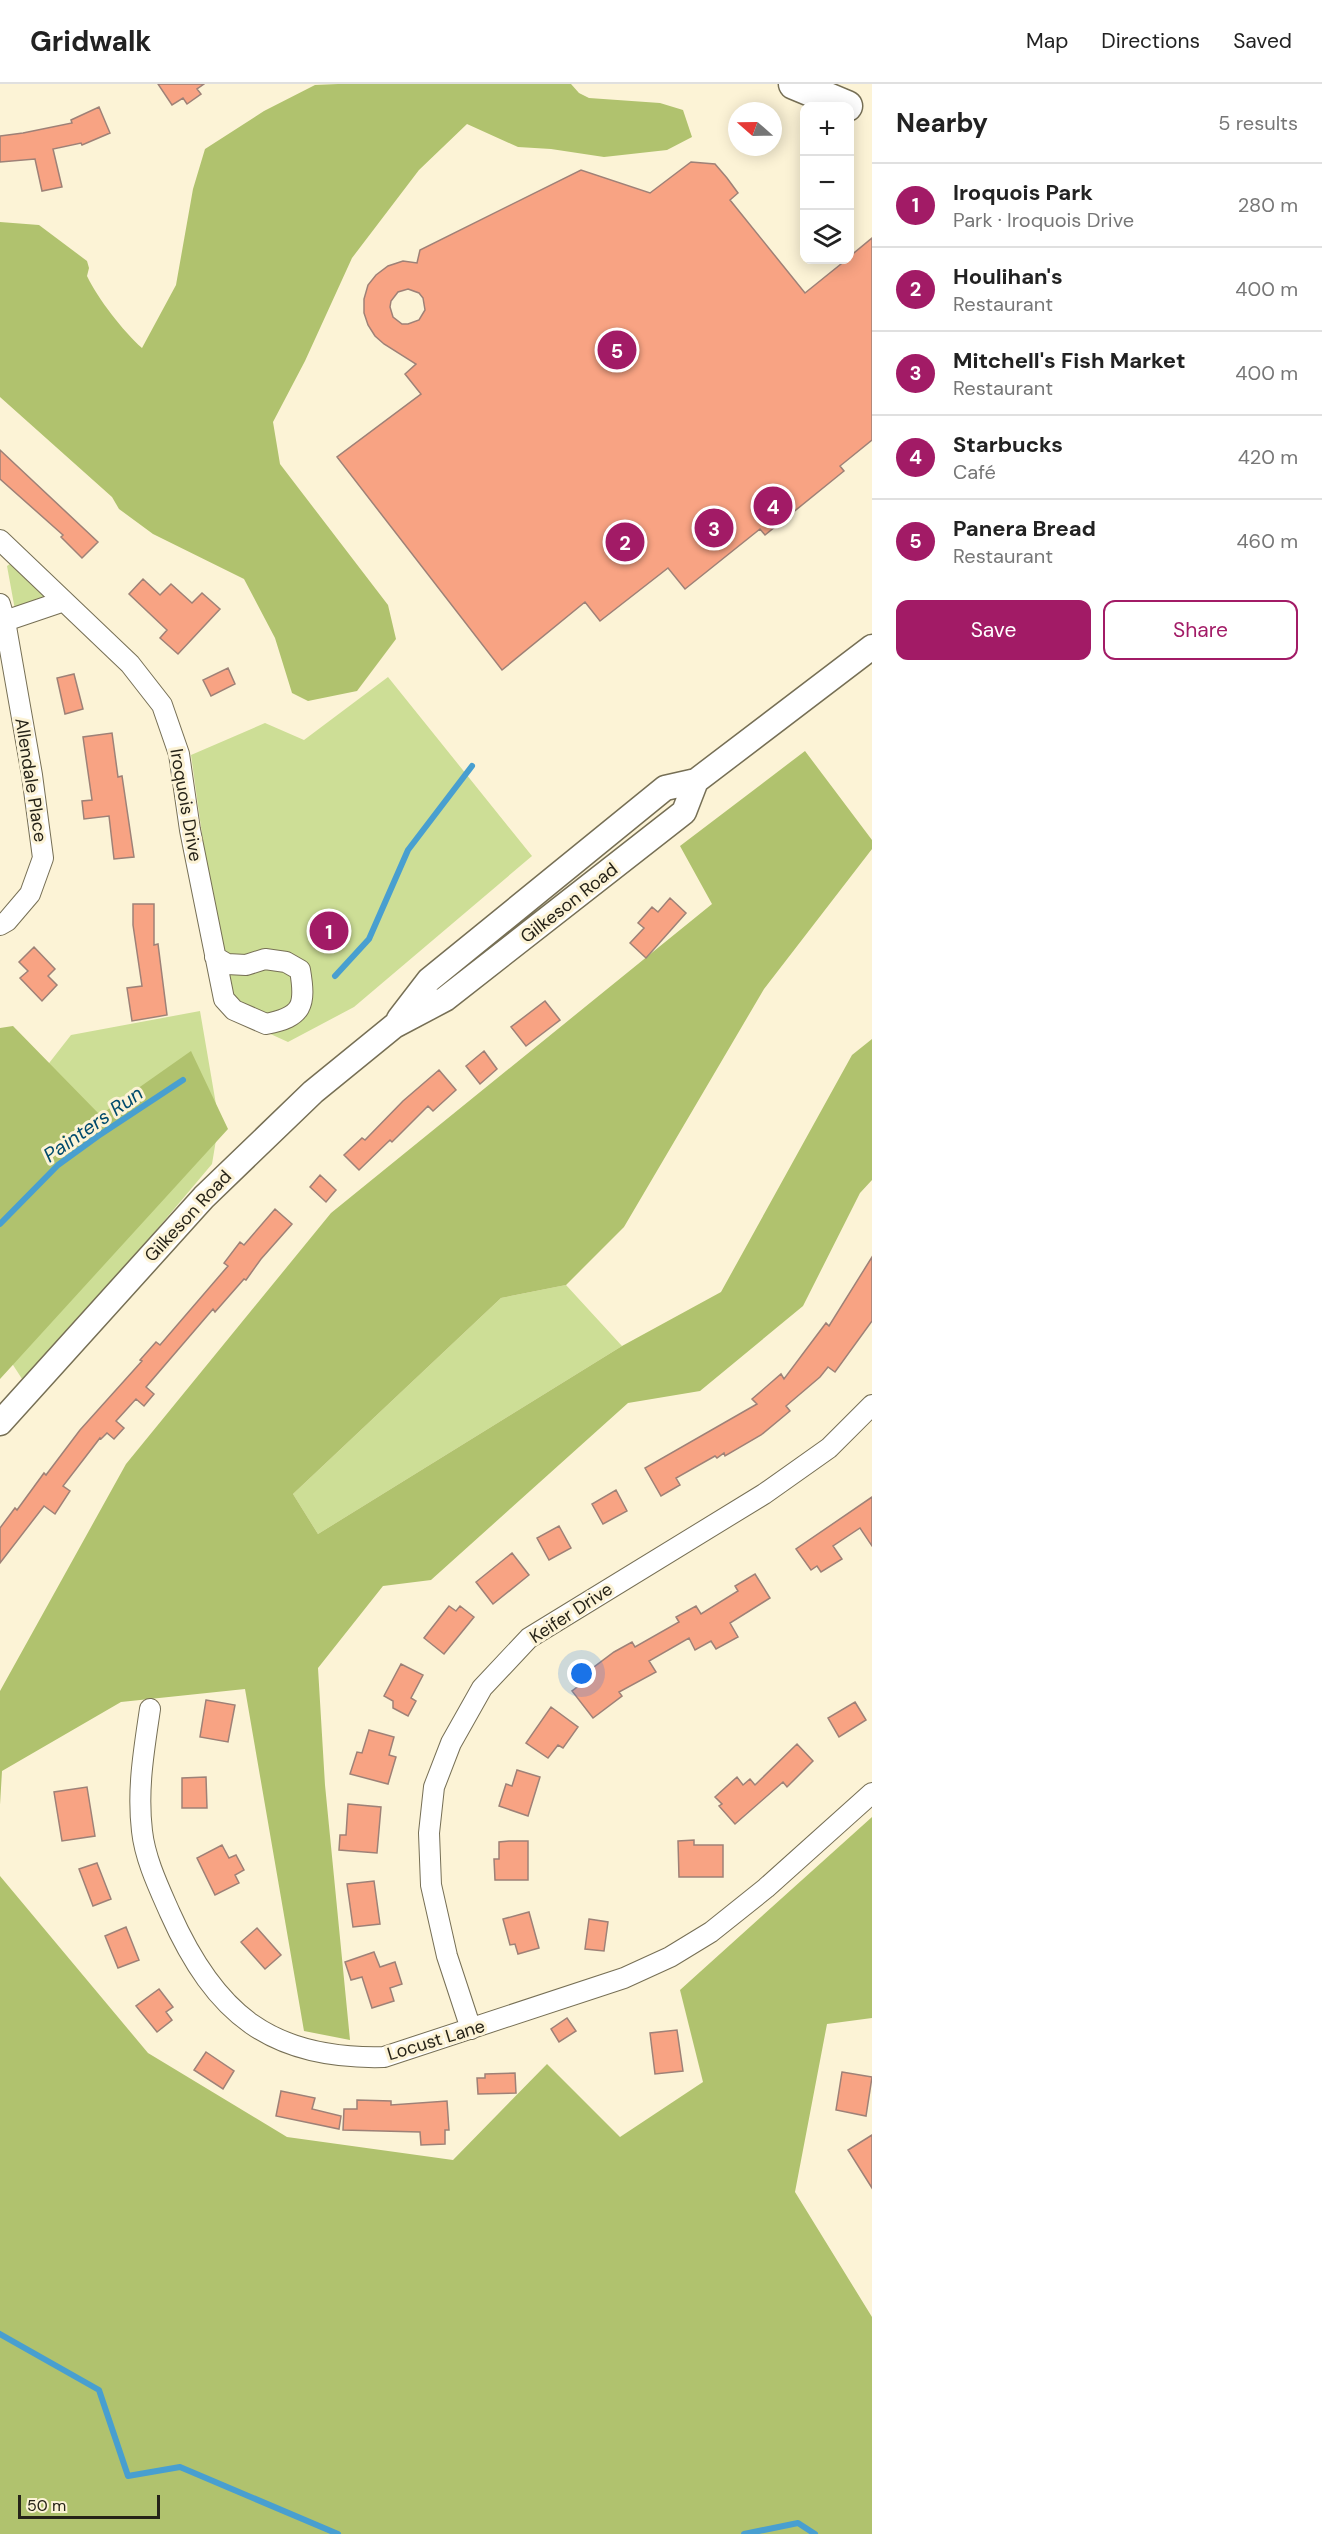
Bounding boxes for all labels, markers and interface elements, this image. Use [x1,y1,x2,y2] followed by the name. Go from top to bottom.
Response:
[30,23,152,60] text: Gridwalk
[1026,27,1068,55] text: Map
[1101,27,1200,55] text: Directions
[1233,27,1292,55] text: Saved
[728,102,782,156] north arrow
[800,102,854,264] map controls
[800,102,854,156] button: +
[896,106,988,140] text: Nearby
[1218,110,1298,136] text: 5 results
[800,156,854,210] button: −
[953,178,1093,207] text: Iroquois Park
[912,192,919,218] text: 1
[1238,192,1298,218] text: 280 m
[953,207,1134,233] text: Park · Iroquois Drive
[800,210,854,264] button: layers
[953,262,1063,291] text: Houlihan's
[910,276,921,302] text: 2
[1235,276,1298,302] text: 400 m
[953,291,1053,317] text: Restaurant
[598,328,636,372] pin: 5
[953,346,1185,375] text: Mitchell's Fish Market
[909,360,922,386] text: 3
[1235,360,1298,386] text: 400 m
[953,375,1053,401] text: Restaurant
[953,430,1063,459] text: Starbucks
[909,444,922,470] text: 4
[1238,444,1298,470] text: 420 m
[953,459,996,485] text: Café
[754,484,792,528] pin: 4
[694,506,734,550] pin: 3
[953,514,1096,543] text: Panera Bread
[606,520,644,564] pin: 2
[909,528,922,554] text: 5
[1236,528,1298,554] text: 460 m
[953,543,1053,569] text: Restaurant
[896,600,1091,660] button: Save
[1103,600,1298,660] button: Share
[9,716,53,844] street label: Allendale Place
[164,747,208,863] street label: Iroquois Drive
[515,857,623,949] street label: Gilkeson Road
[310,908,348,954] pin: 1
[38,1080,148,1168] water label: Painters Run
[139,1165,237,1267] street label: Gilkeson Road
[525,1577,617,1649] street label: Keifer Drive
[567,1659,596,1688] your location
[384,2014,488,2066] street label: Locust Lane
[18,2492,160,2520] scale bar
[27,2495,66,2516] text: 50 m

